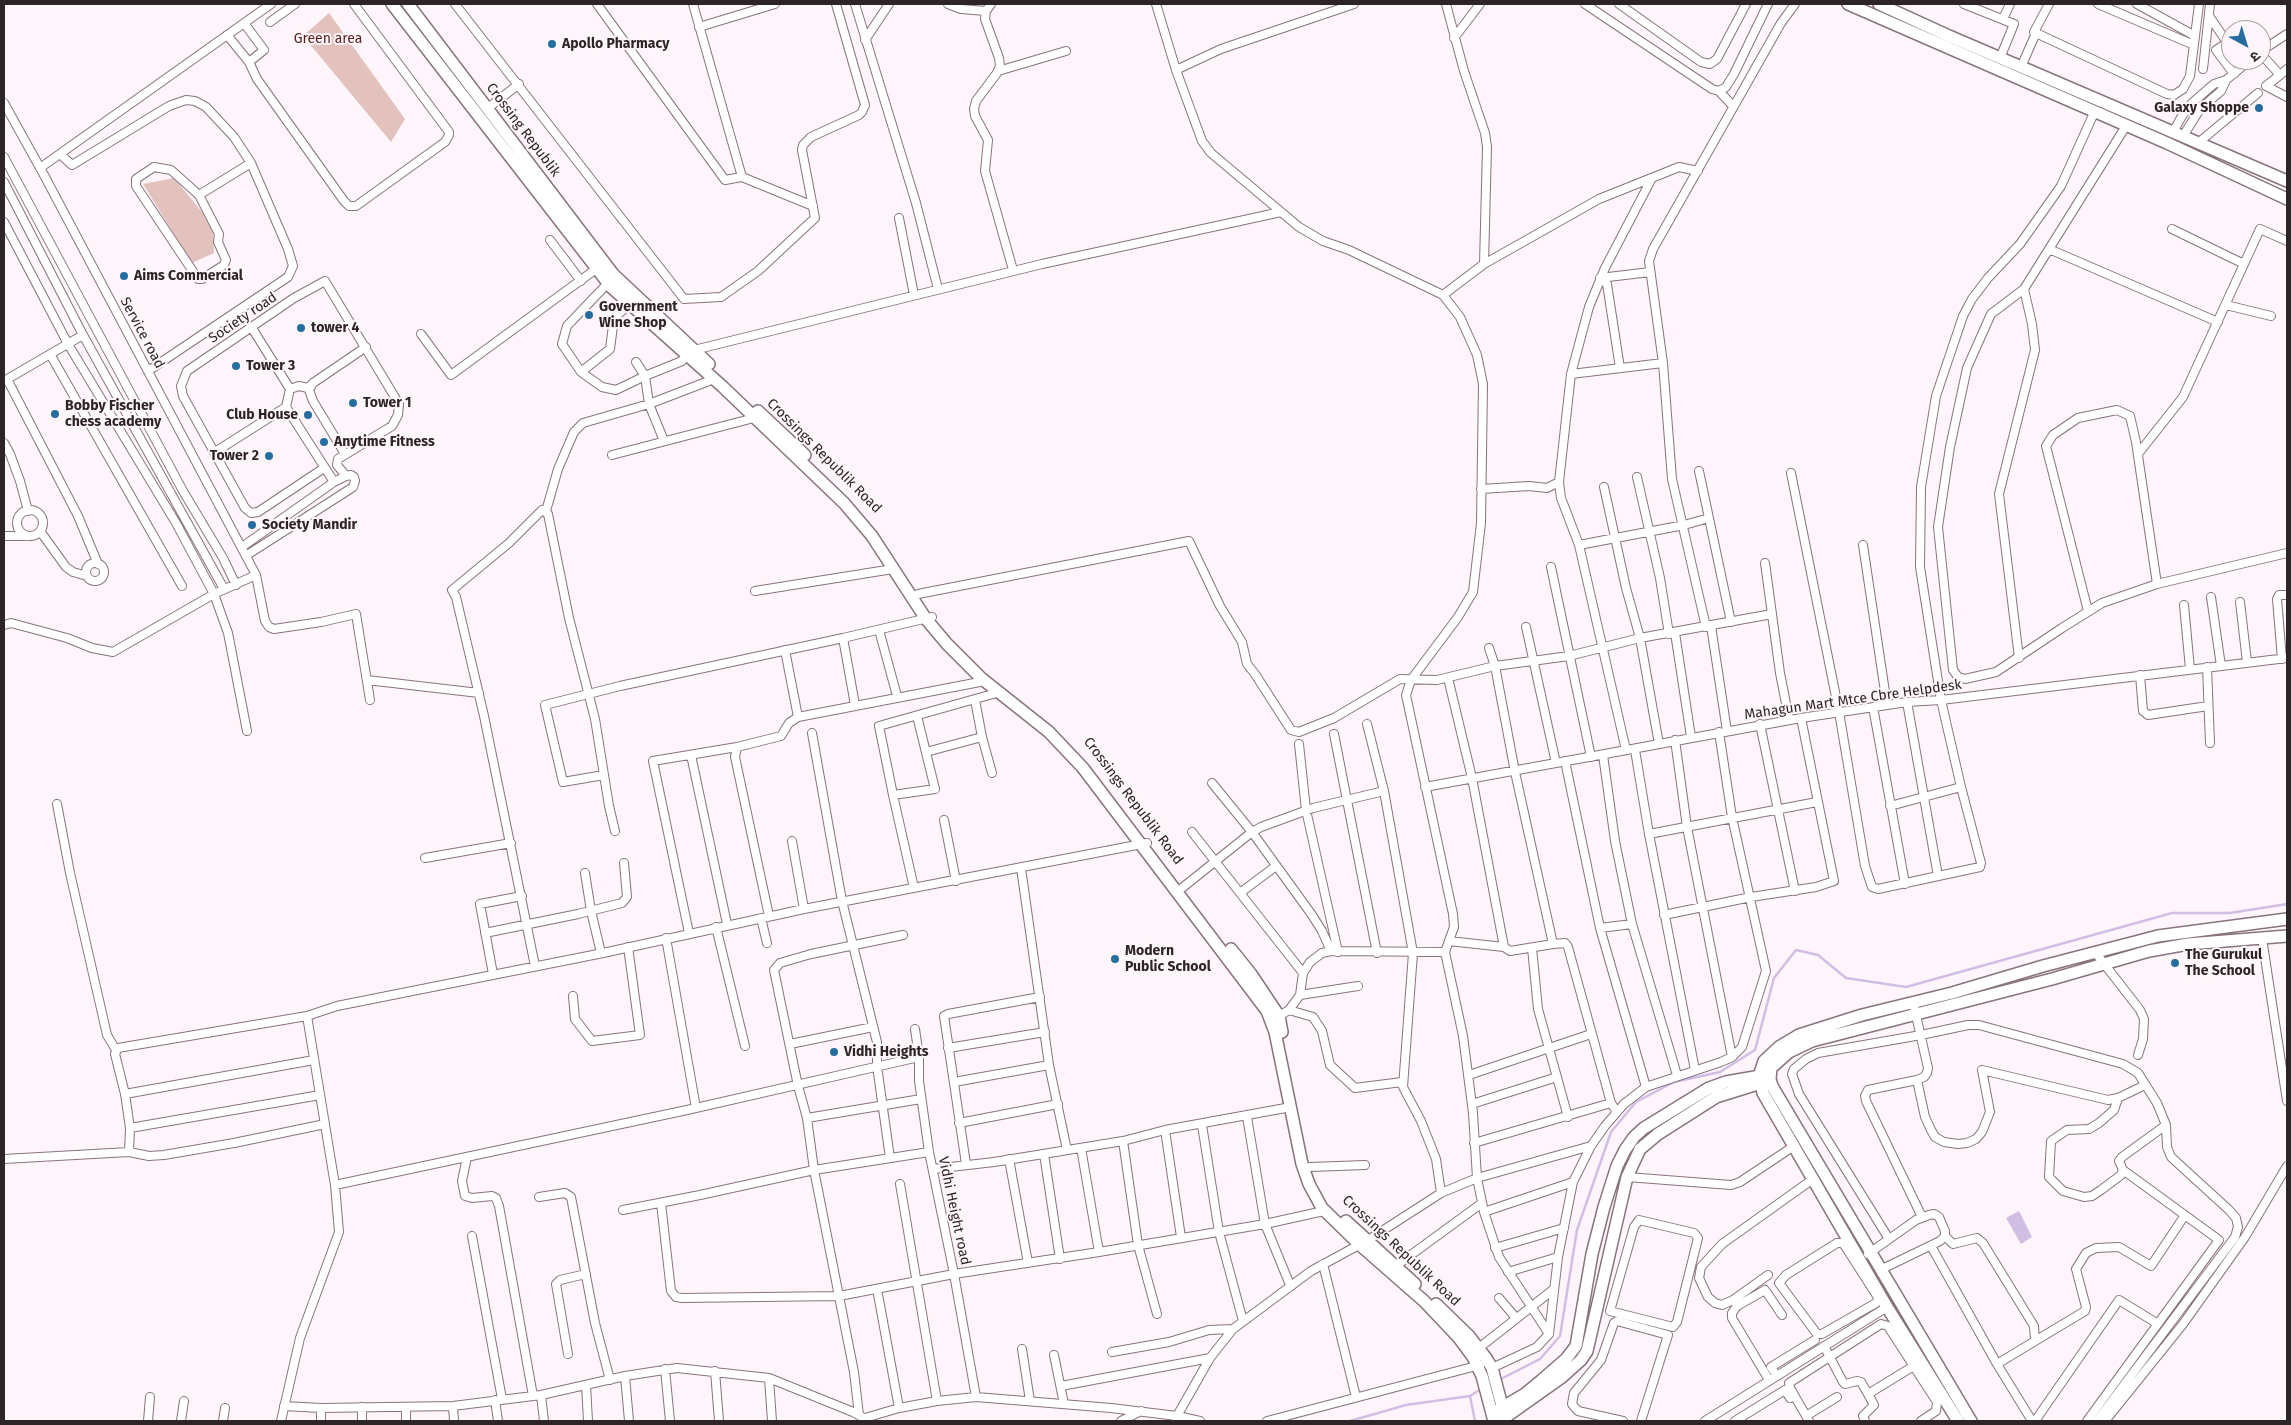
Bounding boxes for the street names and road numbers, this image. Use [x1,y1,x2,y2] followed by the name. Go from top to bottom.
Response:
[482,80,564,180] street label: Crossing Republik
[206,289,280,347] street label: Society road
[116,295,168,371] street label: Service road
[763,395,885,517] street label: Crossings Republik Road
[1743,676,1963,724] street label: Mahagun Mart Mtce Cbre Helpdesk
[1080,734,1186,868] street label: Crossings Republik Road
[934,1155,974,1267] street label: Vidhi Height road
[1339,1192,1463,1310] street label: Crossings Republik Road

